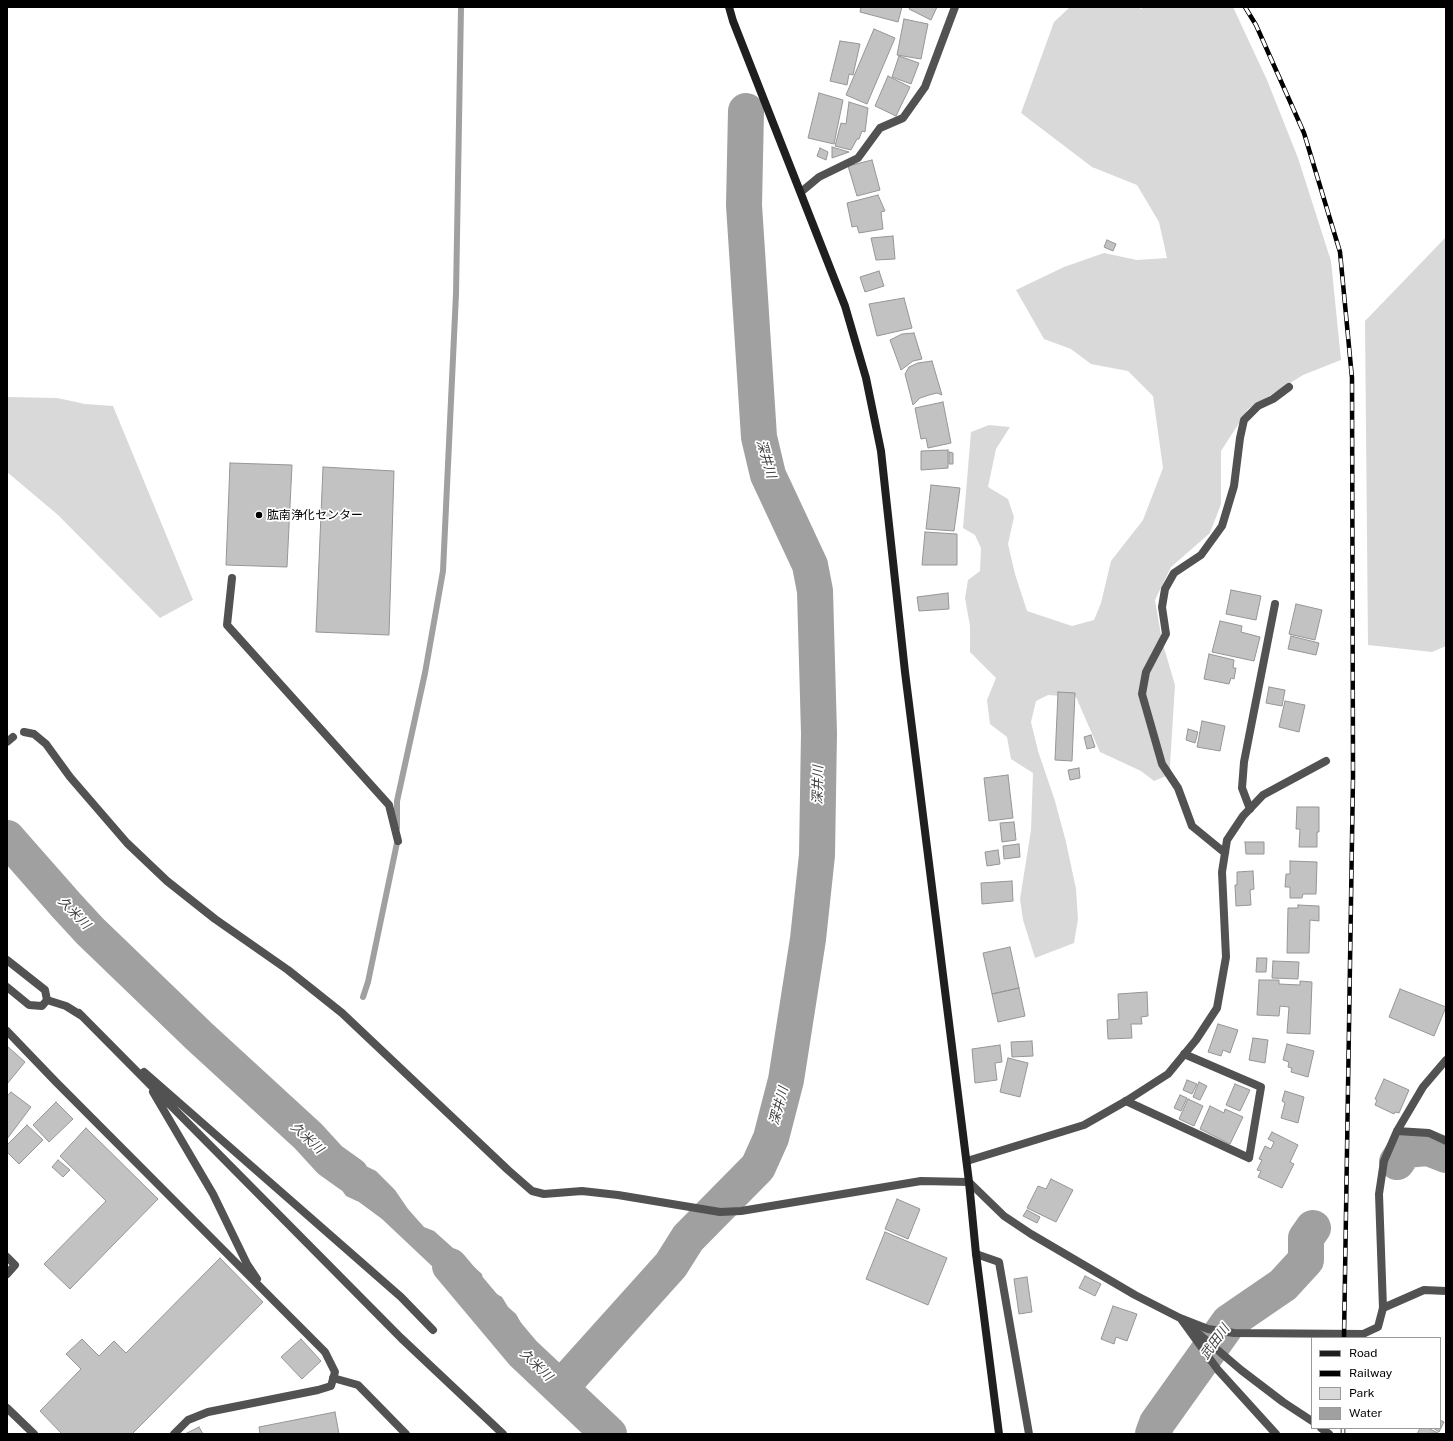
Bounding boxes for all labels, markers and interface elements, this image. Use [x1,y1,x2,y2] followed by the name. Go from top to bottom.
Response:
[753,438,779,480] water label: 深井川
[267,508,363,522] place label: 肱南浄化センター
[254,510,264,520] marker: 肱南浄化センター
[810,765,826,805] water label: 深井川
[55,894,93,932] water label: 久米川
[766,1085,792,1127] water label: 深井川
[287,1119,327,1157] water label: 久米川
[1197,1322,1233,1362] water label: 武田川
[1311,1337,1441,1429] legend
[517,1346,555,1384] water label: 久米川
[1349,1346,1377,1360] text: Road
[1349,1366,1392,1380] text: Railway
[1349,1386,1375,1400] text: Park
[1349,1406,1382,1420] text: Water

